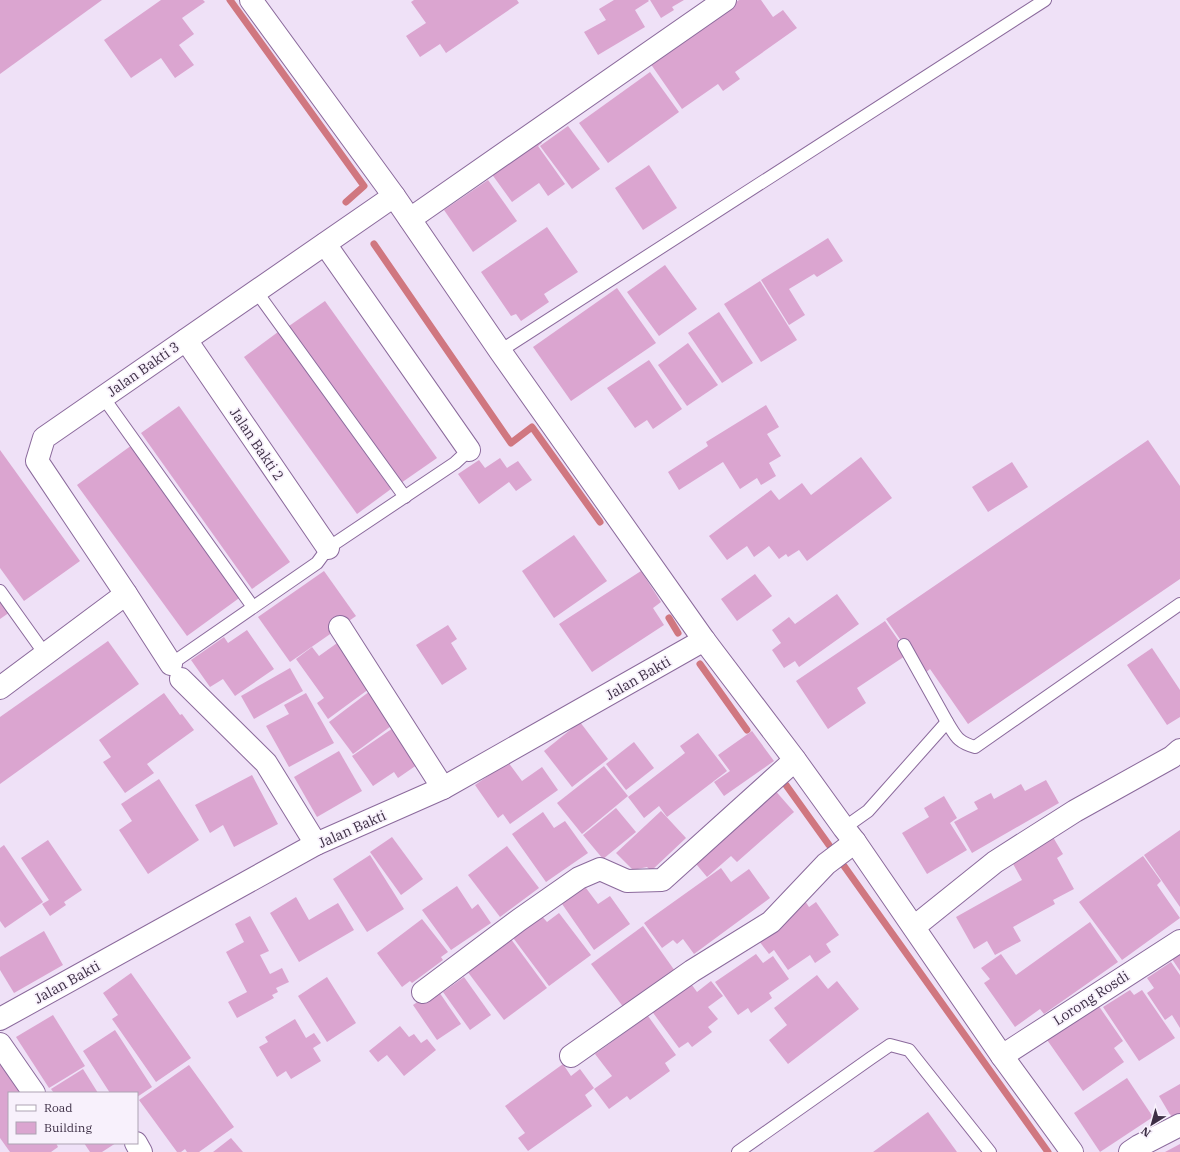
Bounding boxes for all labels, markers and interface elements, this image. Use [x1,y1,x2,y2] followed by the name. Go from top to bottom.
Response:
[103,338,183,400] street label: Jalan Bakti 3
[226,404,288,484] street label: Jalan Bakti 2
[602,652,674,704] street label: Jalan Bakti
[315,806,389,852] street label: Jalan Bakti
[31,957,103,1007] street label: Jalan Bakti
[1050,967,1132,1029] street label: Lorong Rosdi
[8,1092,138,1144] legend
[44,1100,73,1115] text: Road
[1132,1104,1172,1144] north arrow
[44,1120,92,1135] text: Building
[1138,1124,1154,1140] text: N

